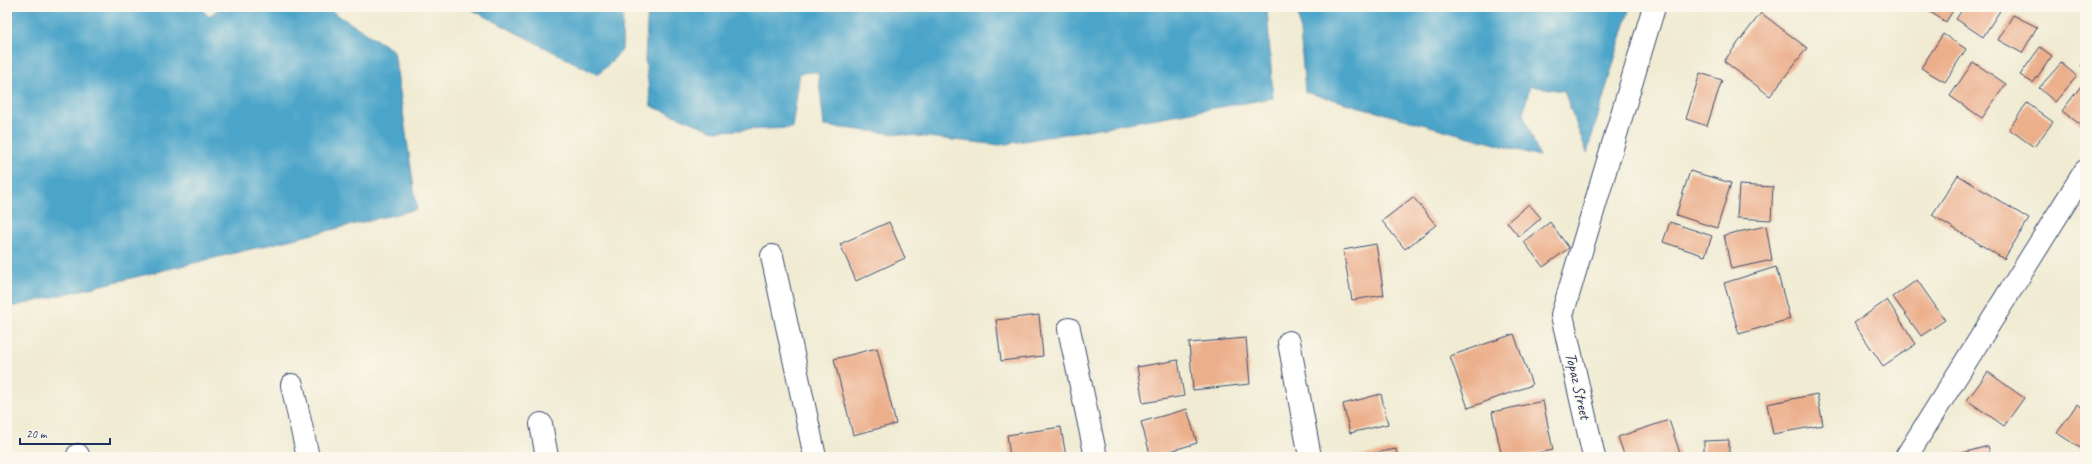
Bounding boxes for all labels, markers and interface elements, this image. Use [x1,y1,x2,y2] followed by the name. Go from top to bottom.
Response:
[1561,351,1596,423] street label: Topaz Street
[20,420,110,446] scale bar
[26,426,48,442] text: 20 m

